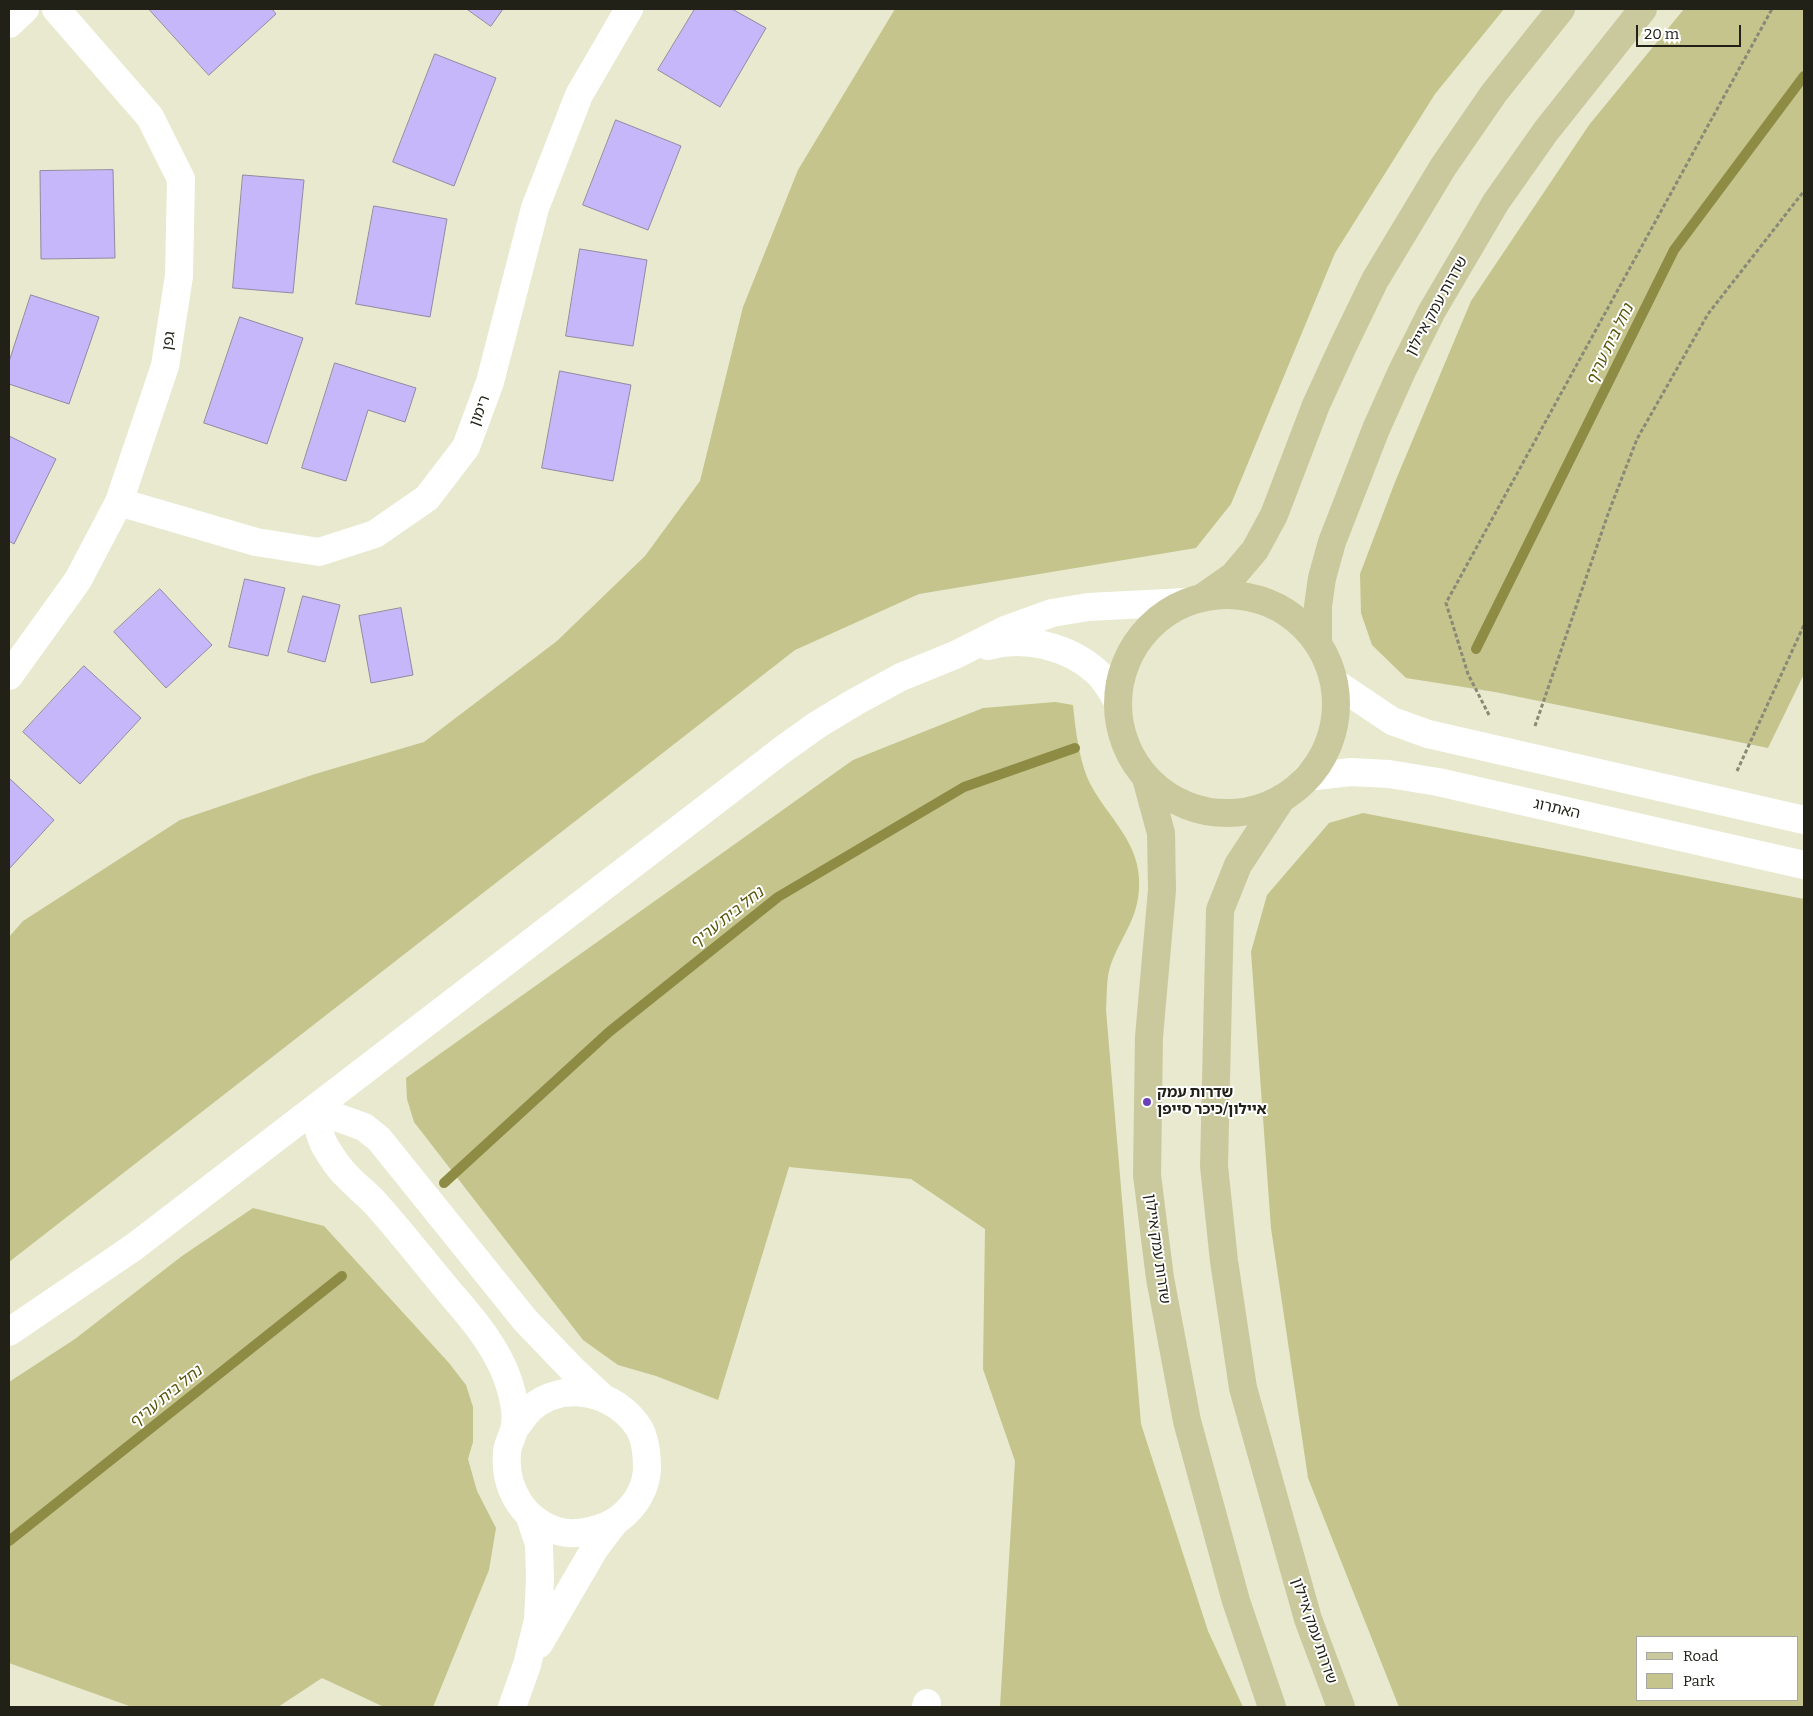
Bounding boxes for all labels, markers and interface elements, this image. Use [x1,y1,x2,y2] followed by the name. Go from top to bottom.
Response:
[1638,15,1743,47] scale bar
[1644,25,1679,43] text: 20 m
[1402,253,1472,359] street label: שדרות עמק איילון
[1582,301,1638,389] water label: נחל בית עריף
[159,330,179,352] street label: גפן
[466,393,494,429] street label: רימון
[1532,795,1582,823] street label: האתרוג
[686,883,768,953] water label: נחל בית עריף
[1157,1084,1267,1119] place label: שדרות עמק איילון/כיכר סייפן
[1141,1096,1153,1108] marker: שדרות עמק איילון/כיכר סייפן
[1140,1193,1174,1305] street label: שדרות עמק איילון
[126,1362,206,1432] water label: נחל בית עריף
[1287,1576,1341,1686] street label: שדרות עמק איילון
[1636,1636,1798,1701] legend
[1683,1647,1718,1665] text: Road
[1683,1672,1715,1690] text: Park

